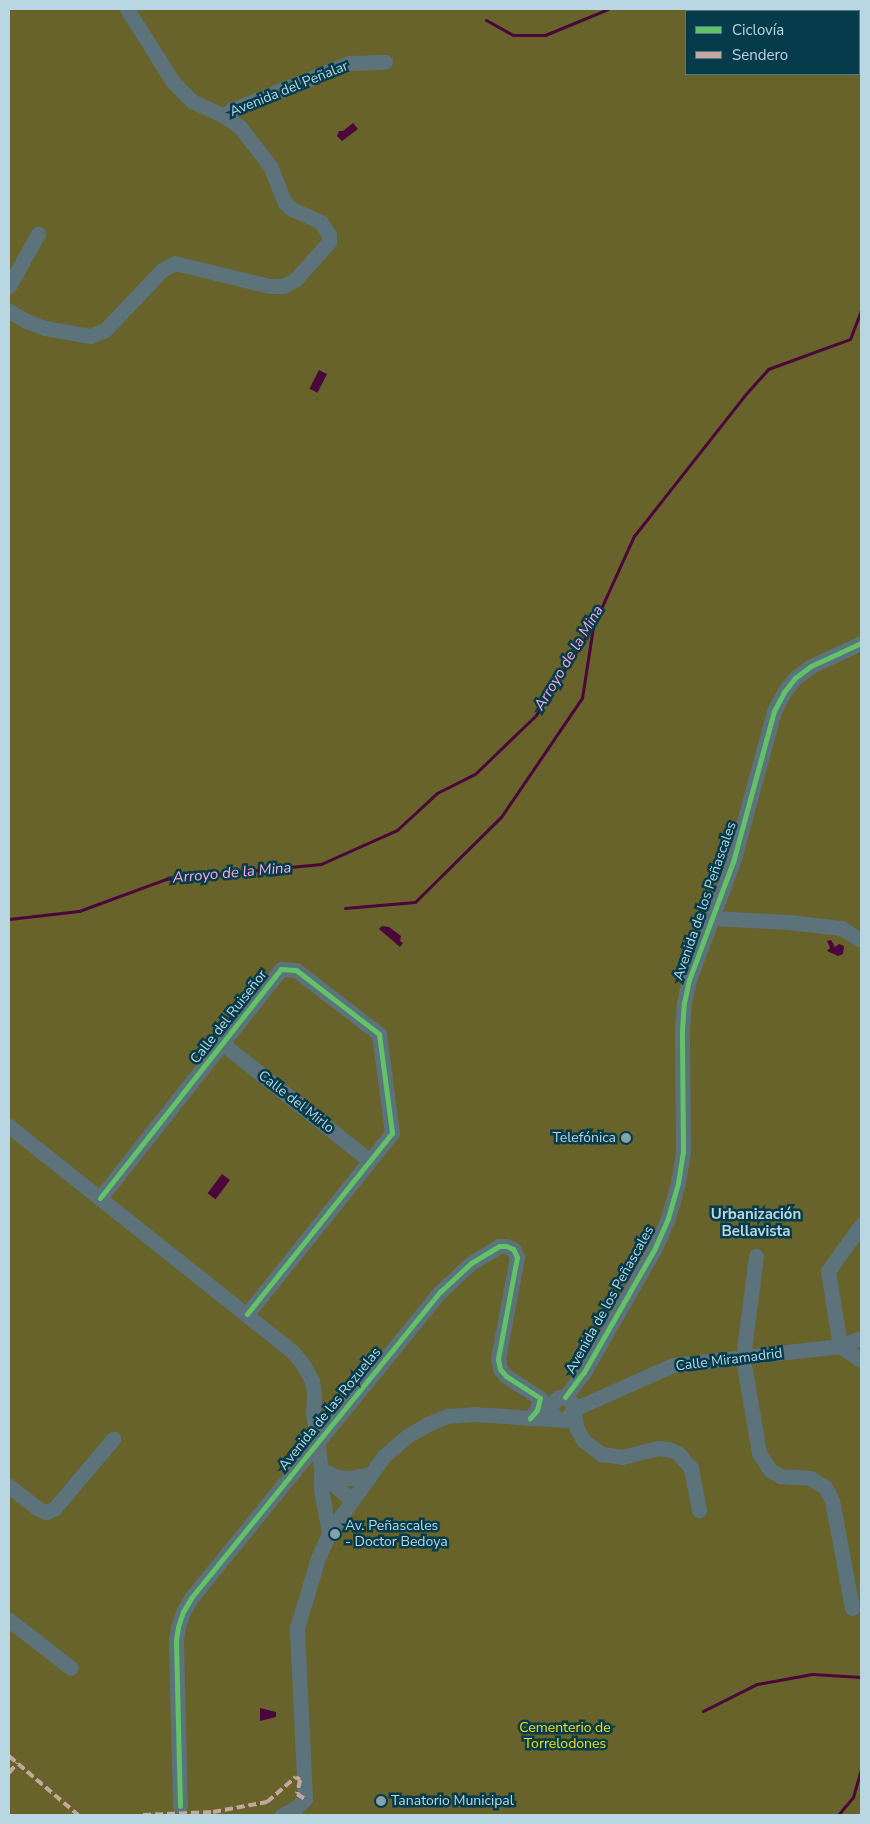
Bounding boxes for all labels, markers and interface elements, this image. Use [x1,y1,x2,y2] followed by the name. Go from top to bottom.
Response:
[685,10,860,75] legend
[732,20,784,40] text: Ciclovía
[732,45,788,65] text: Sendero
[227,58,351,120] street label: Avenida del Peñalar
[531,602,607,714] water label: Arroyo de la Mina
[670,820,740,982] street label: Avenida de los Peñascales
[172,859,292,887] water label: Arroyo de la Mina
[187,967,271,1067] street label: Calle del Ruiseñor
[255,1067,337,1137] street label: Calle del Mirlo
[552,1130,616,1146] place label: Telefónica
[620,1132,632,1144] marker: Telefónica
[711,1205,801,1240] district label: Urbanización Bellavista
[562,1223,658,1377] street label: Avenida de los Peñascales
[275,1344,385,1474] street label: Avenida de las Rozuelas
[675,1345,783,1375] street label: Calle Miramadrid
[345,1518,448,1550] place label: Av. Peñascales - Doctor Bedoya
[329,1528,341,1540] marker: Av. Peñascales - Doctor Bedoya
[519,1720,611,1752] park label: Cementerio de Torrelodones
[391,1793,514,1809] place label: Tanatorio Municipal
[375,1795,387,1807] marker: Tanatorio Municipal

